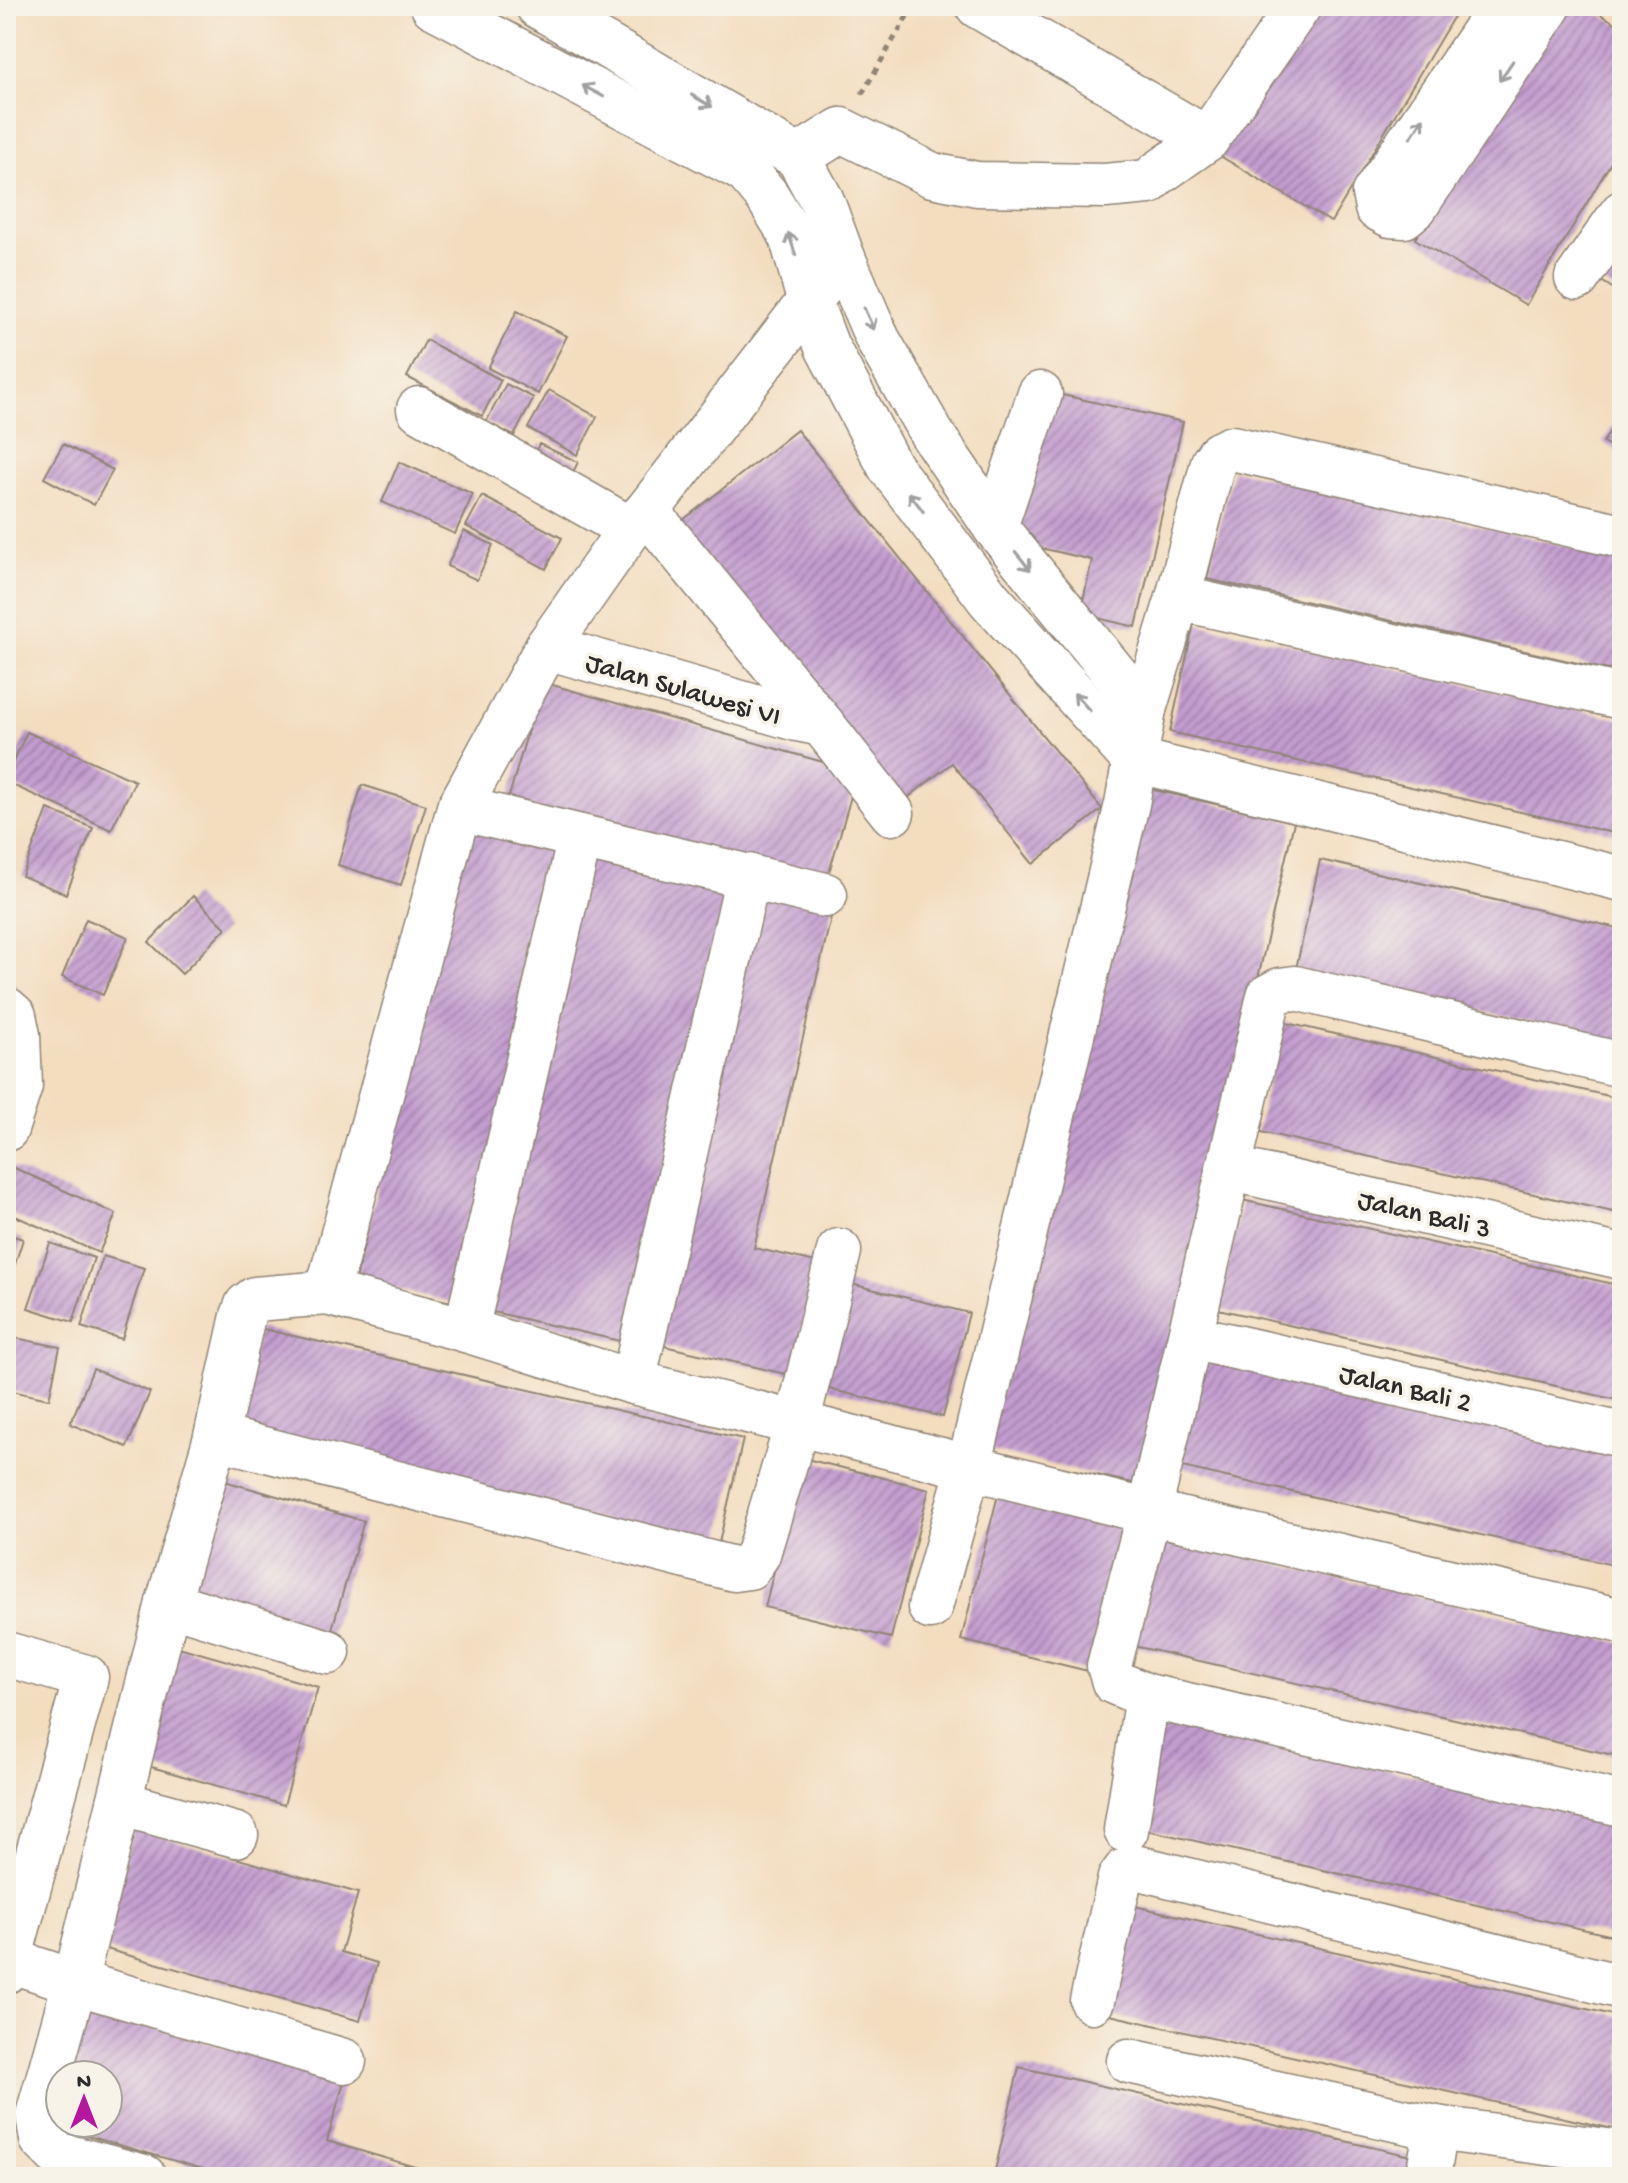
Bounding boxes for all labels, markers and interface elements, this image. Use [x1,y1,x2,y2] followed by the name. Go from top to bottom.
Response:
[1497,59,1513,82] one-way arrow
[582,82,606,98] one-way arrow
[690,93,713,109] one-way arrow
[1409,118,1426,140] one-way arrow
[784,232,799,257] one-way arrow
[862,306,877,330] one-way arrow
[908,492,925,513] one-way arrow
[1014,550,1032,571] one-way arrow
[581,648,784,735] street label: Jalan Sulawesi VI
[1073,693,1091,713] one-way arrow
[1354,1185,1494,1248] street label: Jalan Bali 3
[1336,1359,1474,1422] street label: Jalan Bali 2
[44,2059,124,2139] north arrow
[77,2070,91,2096] text: N

